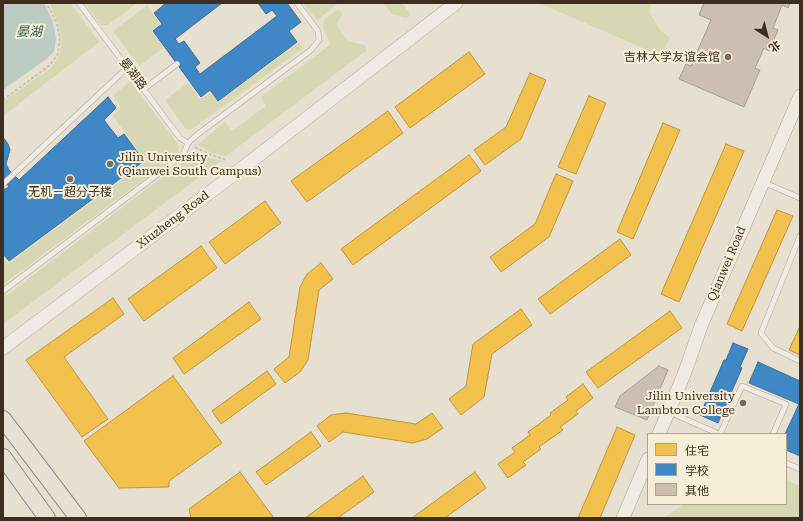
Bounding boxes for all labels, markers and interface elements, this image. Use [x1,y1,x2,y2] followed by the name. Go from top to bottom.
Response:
[747,16,787,56] north arrow
[16,24,42,40] water label: 晏湖
[766,38,783,55] text: 北
[624,50,720,64] place label: 吉林大学友谊会馆
[723,52,733,62] marker: 吉林大学友谊会馆
[116,55,150,93] street label: 晏湖路
[118,150,261,178] place label: Jilin University (Qianwei South Campus)
[105,159,115,169] marker: Jilin University (Qianwei South Campus)
[65,174,75,184] marker: 无机－超分子楼
[28,185,112,199] place label: 无机－超分子楼
[134,188,212,252] street label: Xiuzheng Road
[705,224,749,304] street label: Qianwei Road
[637,389,735,417] place label: Jilin University Lambton College
[738,398,748,408] marker: Jilin University Lambton College
[647,433,787,505] legend
[685,444,709,458] text: 住宅
[685,464,709,478] text: 学校
[685,484,709,498] text: 其他

